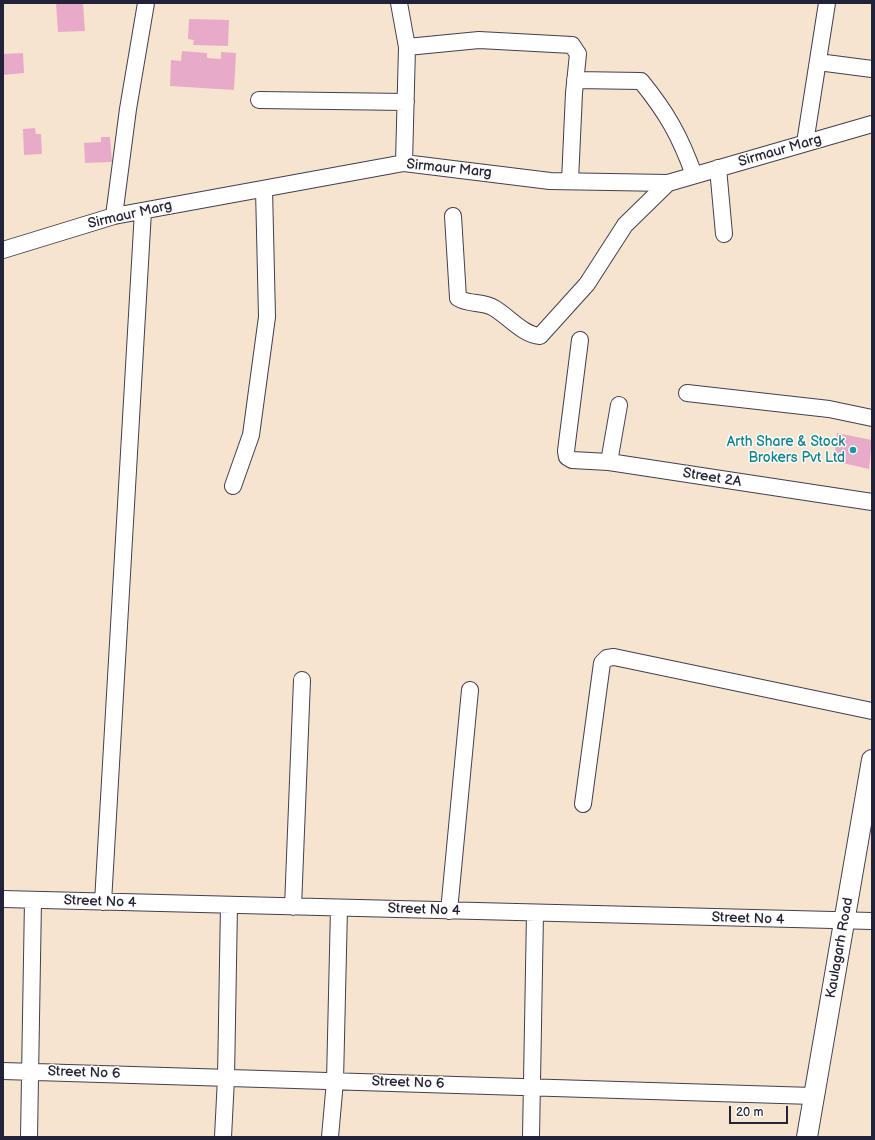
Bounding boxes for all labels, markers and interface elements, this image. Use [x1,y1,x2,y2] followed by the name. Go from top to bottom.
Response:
[736,131,824,171] street label: Sirmaur Marg
[405,156,493,182] street label: Sirmaur Marg
[86,197,174,233] street label: Sirmaur Marg
[727,434,845,466] place label: Arth Share & Stock Brokers Pvt Ltd
[848,445,858,455] marker: Arth Share & Stock Brokers Pvt Ltd
[682,465,742,491] street label: Street 2A
[63,892,137,912] street label: Street No 4
[823,896,857,1000] street label: Kaulagarh Road
[387,900,461,920] street label: Street No 4
[711,909,785,929] street label: Street No 4
[47,1063,121,1083] street label: Street No 6
[371,1073,445,1093] street label: Street No 6
[731,1098,790,1124] scale bar
[736,1105,763,1120] text: 20 m

